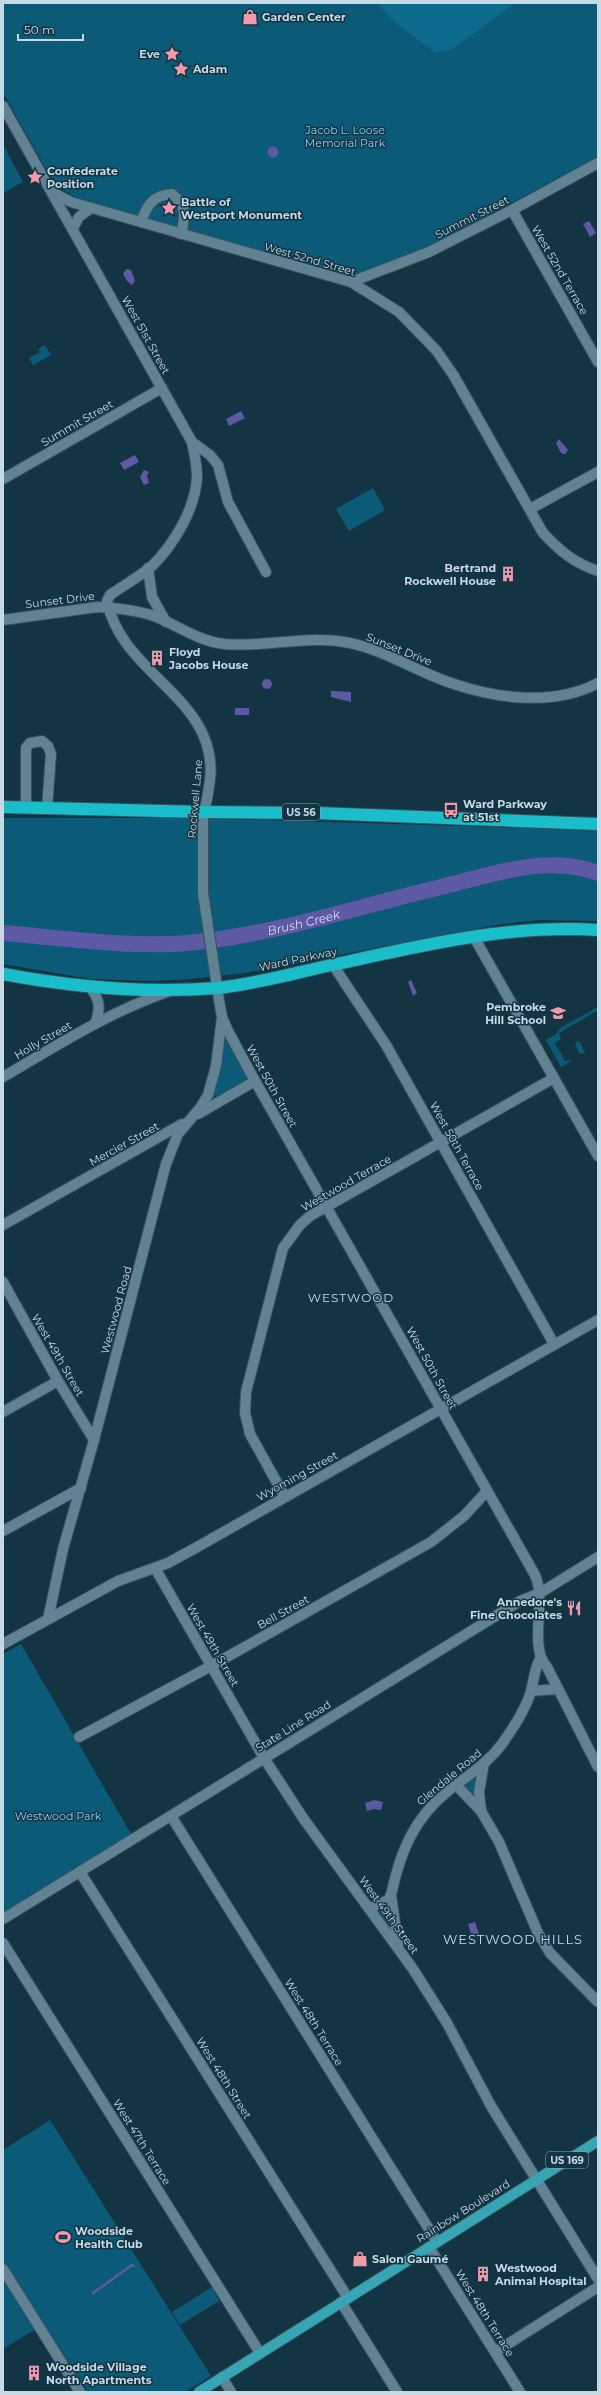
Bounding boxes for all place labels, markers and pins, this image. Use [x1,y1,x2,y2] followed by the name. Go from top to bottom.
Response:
[241,8,259,26] shop icon: Garden Center
[262,10,346,24] place label: Garden Center
[163,45,181,63] place icon: Eve
[139,47,160,61] place label: Eve
[172,60,190,78] place icon: Adam
[192,62,227,76] place label: Adam
[47,164,118,191] place label: Confederate Position
[26,168,44,186] place icon: Confederate Position
[181,195,302,222] place label: Battle of Westport Monument
[160,199,178,217] place icon: Battle of Westport Monument
[404,561,496,588] place label: Bertrand Rockwell House
[499,565,517,583] building icon: Bertrand Rockwell House
[168,645,248,672] place label: Floyd Jacobs House
[148,649,166,667] building icon: Floyd Jacobs House
[463,797,547,824] place label: Ward Parkway at 51st
[442,801,460,819] bus stop icon: Ward Parkway at 51st
[485,1000,546,1027] place label: Pembroke Hill School
[549,1004,567,1022] school or university icon: Pembroke Hill School
[470,1595,562,1622] place label: Annedore's Fine Chocolates
[565,1599,583,1617] restaurant icon: Annedore's Fine Chocolates
[75,2224,143,2251] place label: Woodside Health Club
[54,2228,72,2246] sports icon: Woodside Health Club
[351,2250,369,2268] shop icon: Salon Gaumé
[372,2252,448,2266] place label: Salon Gaumé
[494,2261,587,2288] place label: Westwood Animal Hospital
[474,2265,492,2283] building icon: Westwood Animal Hospital
[46,2360,152,2387] place label: Woodside Village North Apartments
[25,2364,43,2382] building icon: Woodside Village North Apartments

